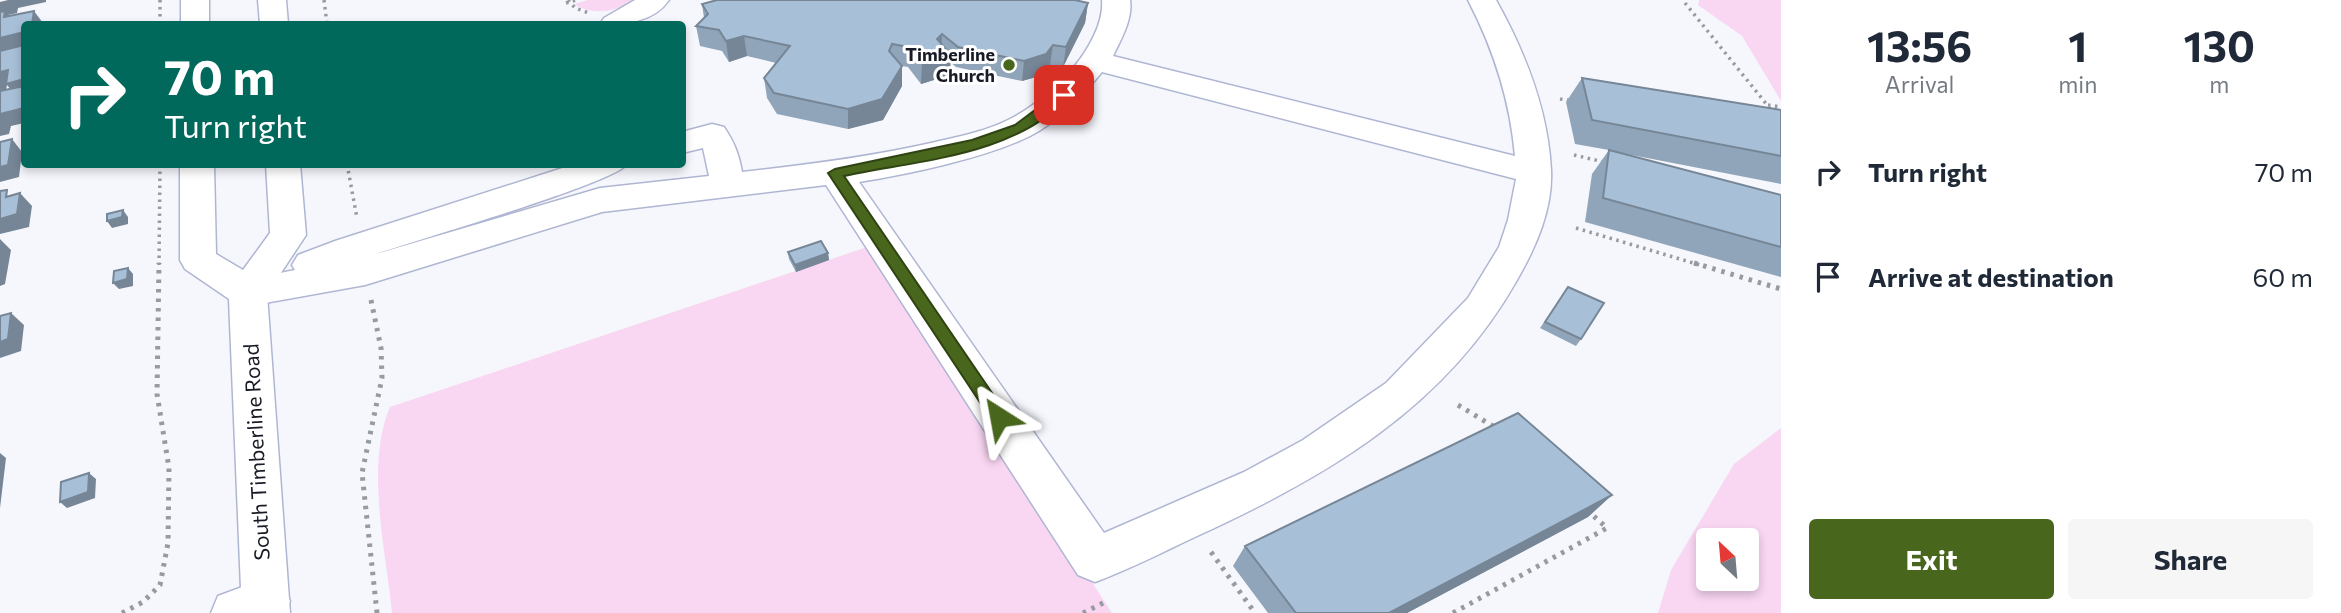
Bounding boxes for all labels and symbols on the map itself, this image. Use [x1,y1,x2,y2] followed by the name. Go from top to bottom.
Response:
[905,43,995,86] place label: Timberline Church
[1001,57,1017,73] marker: Timberline Church
[1034,65,1094,125] pin
[237,343,274,561] street label: South Timberline Road
[962,380,1036,454] position arrow
[1696,528,1759,592] north arrow

